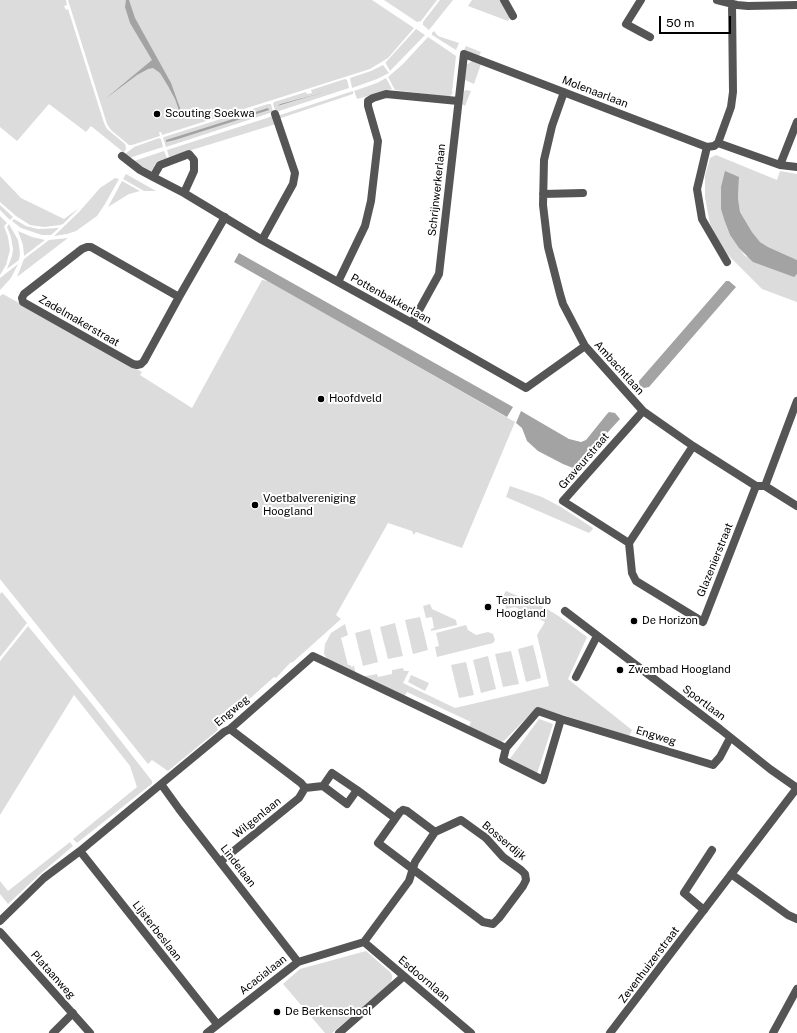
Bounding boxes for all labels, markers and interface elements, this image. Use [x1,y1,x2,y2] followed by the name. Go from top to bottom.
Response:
[661,8,733,34] scale bar
[666,16,694,30] text: 50 m
[560,73,630,111] street label: Molenaarlaan
[165,107,255,121] place label: Scouting Soekwa
[152,109,162,119] marker: Scouting Soekwa
[426,143,448,237] street label: Schrijnwerkerlaan
[348,271,434,327] street label: Pottenbakkerlaan
[36,292,122,350] street label: Zadelmakerstraat
[591,338,647,398] street label: Ambachtlaan
[329,392,382,406] place label: Hoofdveld
[316,394,326,404] marker: Hoofdveld
[556,430,612,492] street label: Graveurstraat
[263,492,356,518] place label: Voetbalvereniging Hoogland
[250,500,260,510] marker: Voetbalvereniging Hoogland
[694,521,736,599] street label: Glazenierstraat
[496,594,551,620] place label: Tennisclub Hoogland
[483,602,493,612] marker: Tennisclub Hoogland
[642,614,698,628] place label: De Horizon
[629,616,639,626] marker: De Horizon
[628,663,731,677] place label: Zwembad Hoogland
[615,665,625,675] marker: Zwembad Hoogland
[680,683,728,723] street label: Sportlaan
[212,693,252,729] street label: Engweg
[634,724,678,748] street label: Engweg
[230,795,284,841] street label: Wilgenlaan
[479,819,529,863] street label: Bosserdijk
[217,842,259,890] street label: Lindelaan
[130,899,184,963] street label: Lijsterbeslaan
[616,924,682,1006] street label: Zevenhuizerstraat
[28,948,78,1002] street label: Plataanweg
[237,953,289,997] street label: Acacialaan
[395,953,453,1005] street label: Esdoornlaan
[285,1005,372,1019] place label: De Berkenschool
[272,1007,282,1017] marker: De Berkenschool

